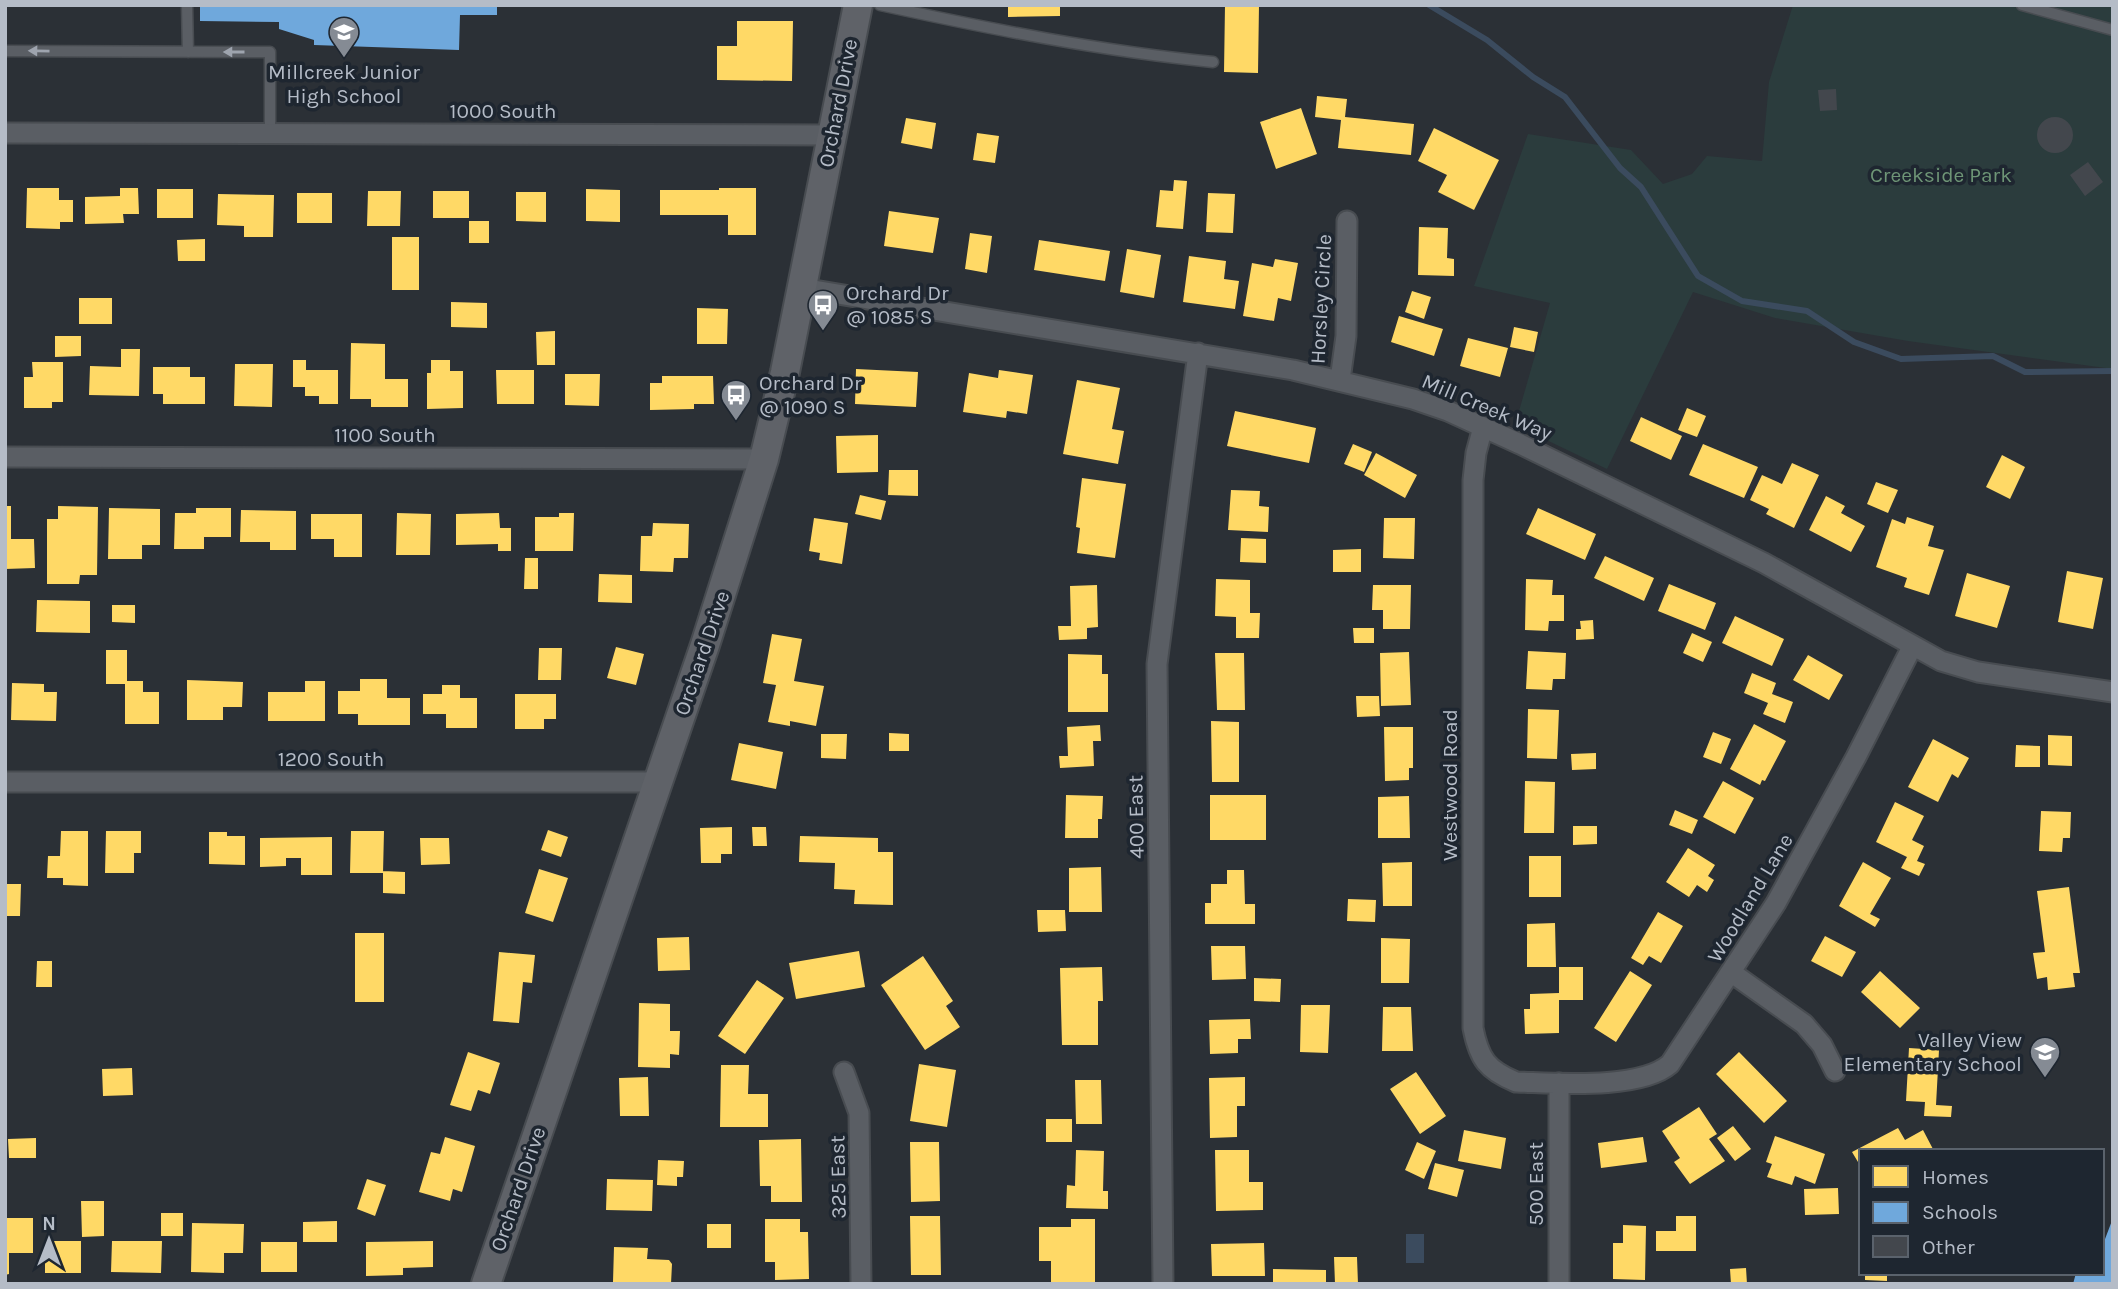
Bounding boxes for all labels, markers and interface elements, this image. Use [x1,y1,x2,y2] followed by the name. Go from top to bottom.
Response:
[327,15,361,59] school or university icon: Millcreek Junior High School
[814,37,862,169] street label: Orchard Drive
[28,46,50,57] one-way arrow
[222,46,244,58] one-way arrow
[268,60,420,108] place label: Millcreek Junior High School
[450,99,556,123] street label: 1000 South
[1870,163,2012,187] park label: Creekside Park
[1306,234,1336,364] street label: Horsley Circle
[846,281,949,329] place label: Orchard Dr @ 1085 S
[806,288,840,332] bus stop icon: Orchard Dr @ 1085 S
[1418,369,1556,445] street label: Mill Creek Way
[759,371,862,419] place label: Orchard Dr @ 1090 S
[719,378,753,422] bus stop icon: Orchard Dr @ 1090 S
[334,423,436,447] street label: 1100 South
[669,587,735,719] street label: Orchard Drive
[1438,709,1462,861] street label: Westwood Road
[278,747,384,771] street label: 1200 South
[1123,775,1149,859] street label: 400 East
[1702,829,1798,967] street label: Woodland Lane
[1844,1028,2022,1076] place label: Valley View Elementary School
[2028,1035,2062,1079] school or university icon: Valley View Elementary School
[485,1123,551,1255] street label: Orchard Drive
[825,1135,851,1219] street label: 325 East
[1524,1142,1548,1226] street label: 500 East
[1859,1149,2104,1275] legend
[1922,1165,1989,1189] text: Homes
[1922,1200,1998,1224] text: Schools
[14,1205,84,1275] north arrow
[42,1213,56,1235] text: N
[1922,1235,1975,1259] text: Other

